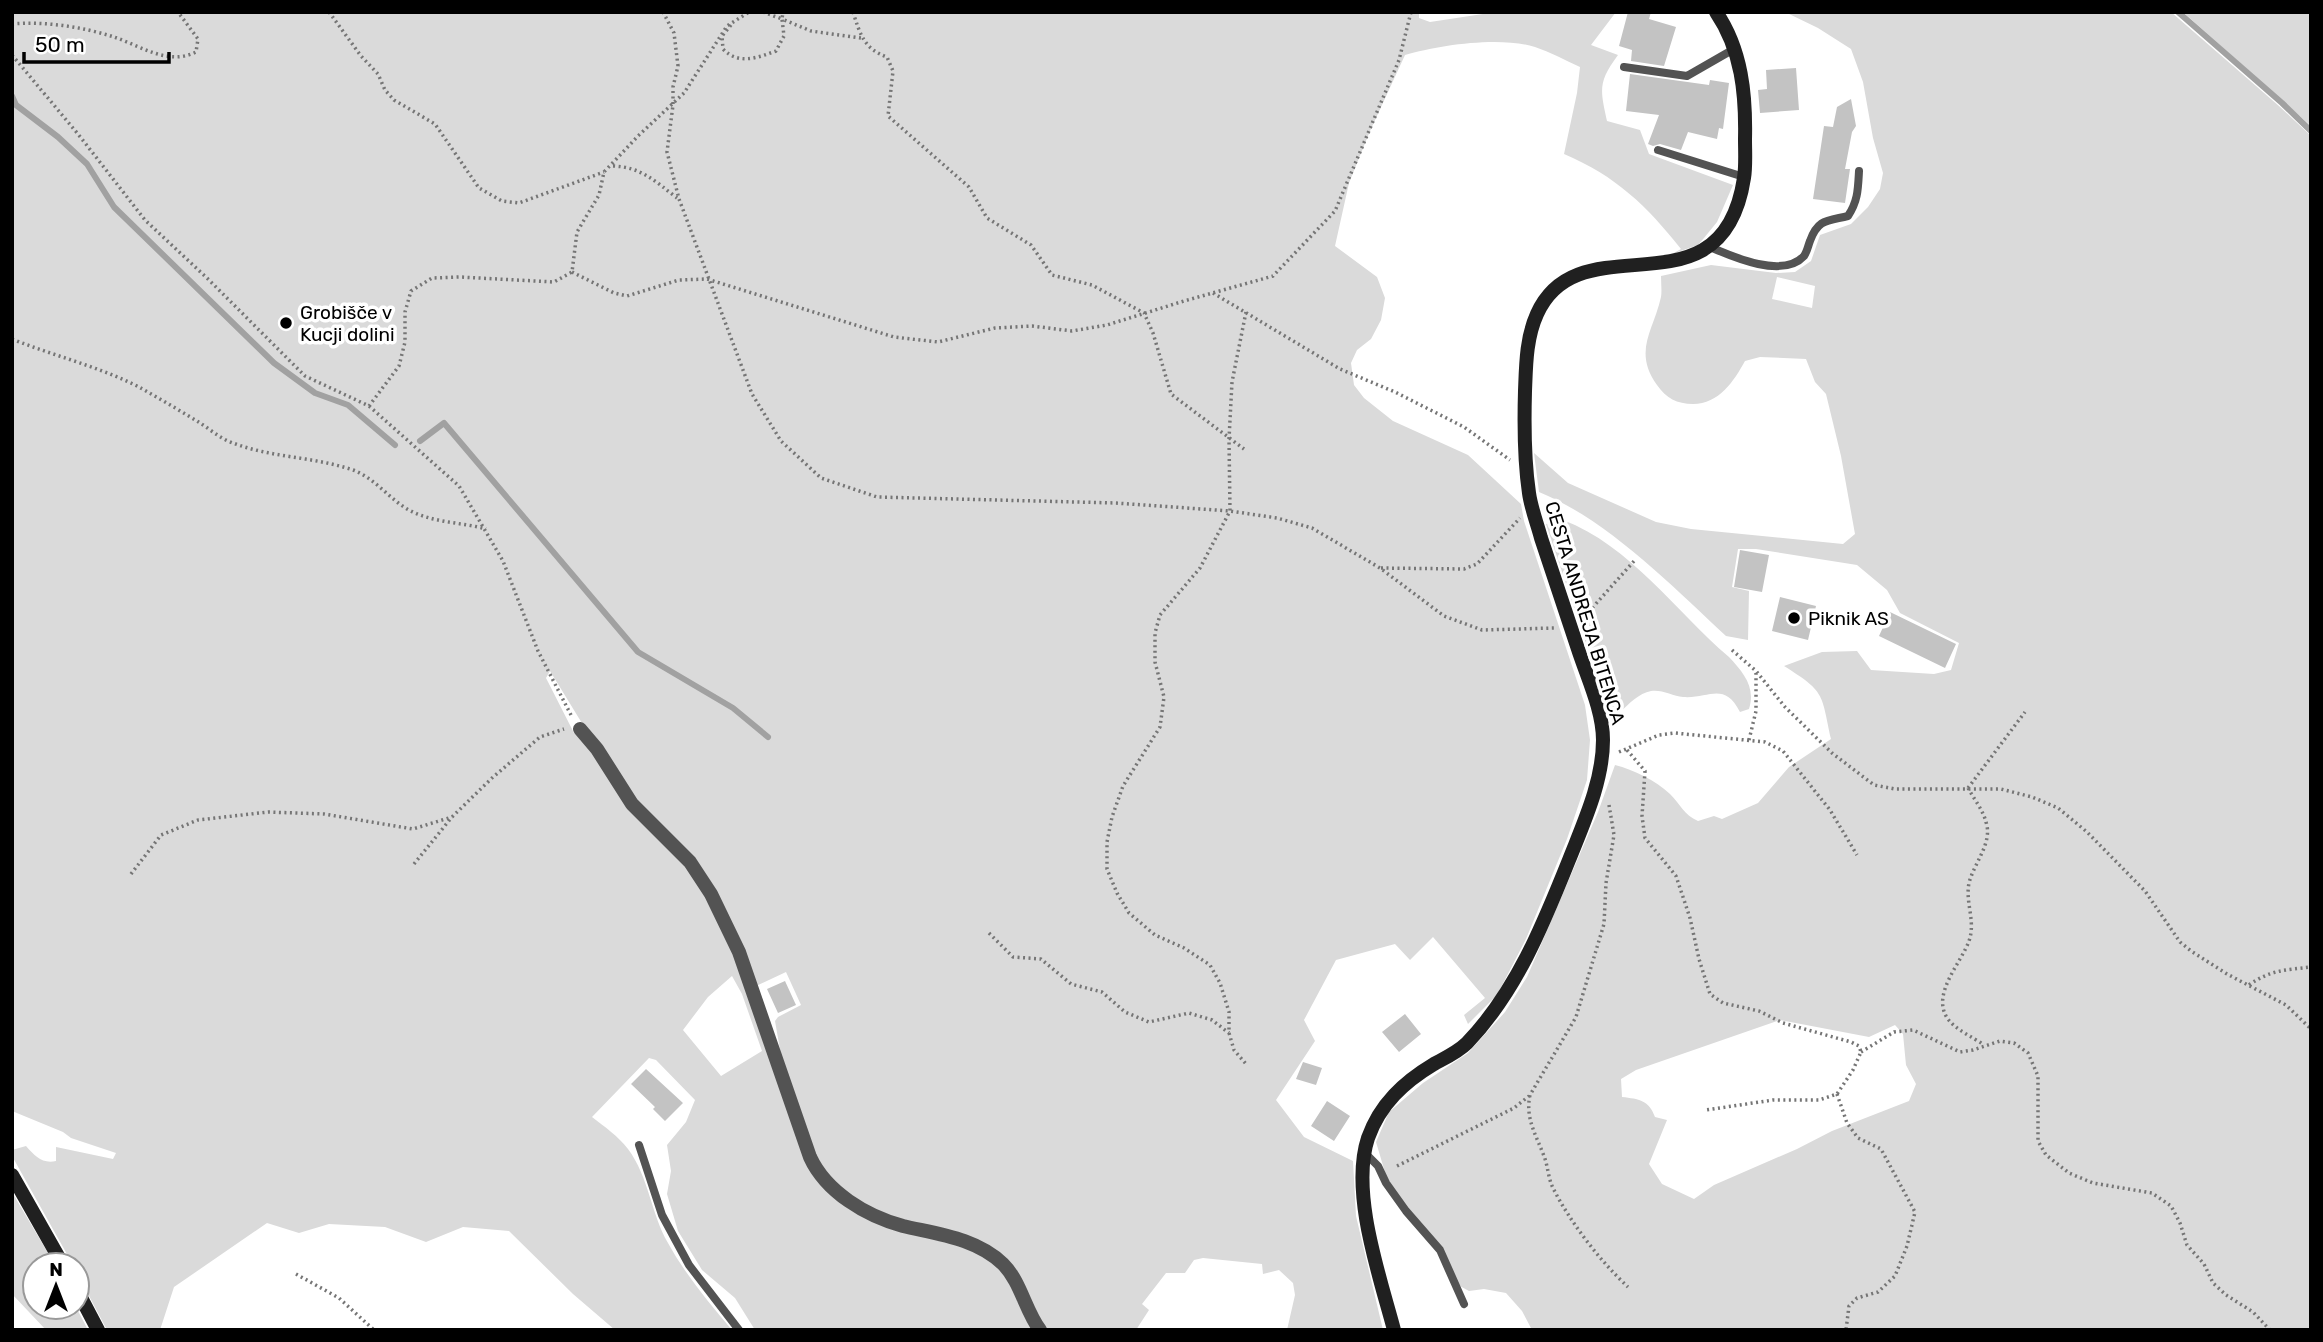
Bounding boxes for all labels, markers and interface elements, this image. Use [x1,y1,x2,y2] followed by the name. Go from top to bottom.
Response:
[24,21,170,65] scale bar
[35,32,85,57] text: 50 m
[300,301,395,346] place label: Grobišče v Kucji dolini
[278,315,294,331] marker: Grobišče v Kucji dolini
[1540,499,1630,728] street label: CESTA ANDREJA BITENCA
[1808,607,1889,630] place label: Piknik AS
[1786,610,1802,626] marker: Piknik AS
[21,1251,91,1321] north arrow
[49,1258,63,1281] text: N

